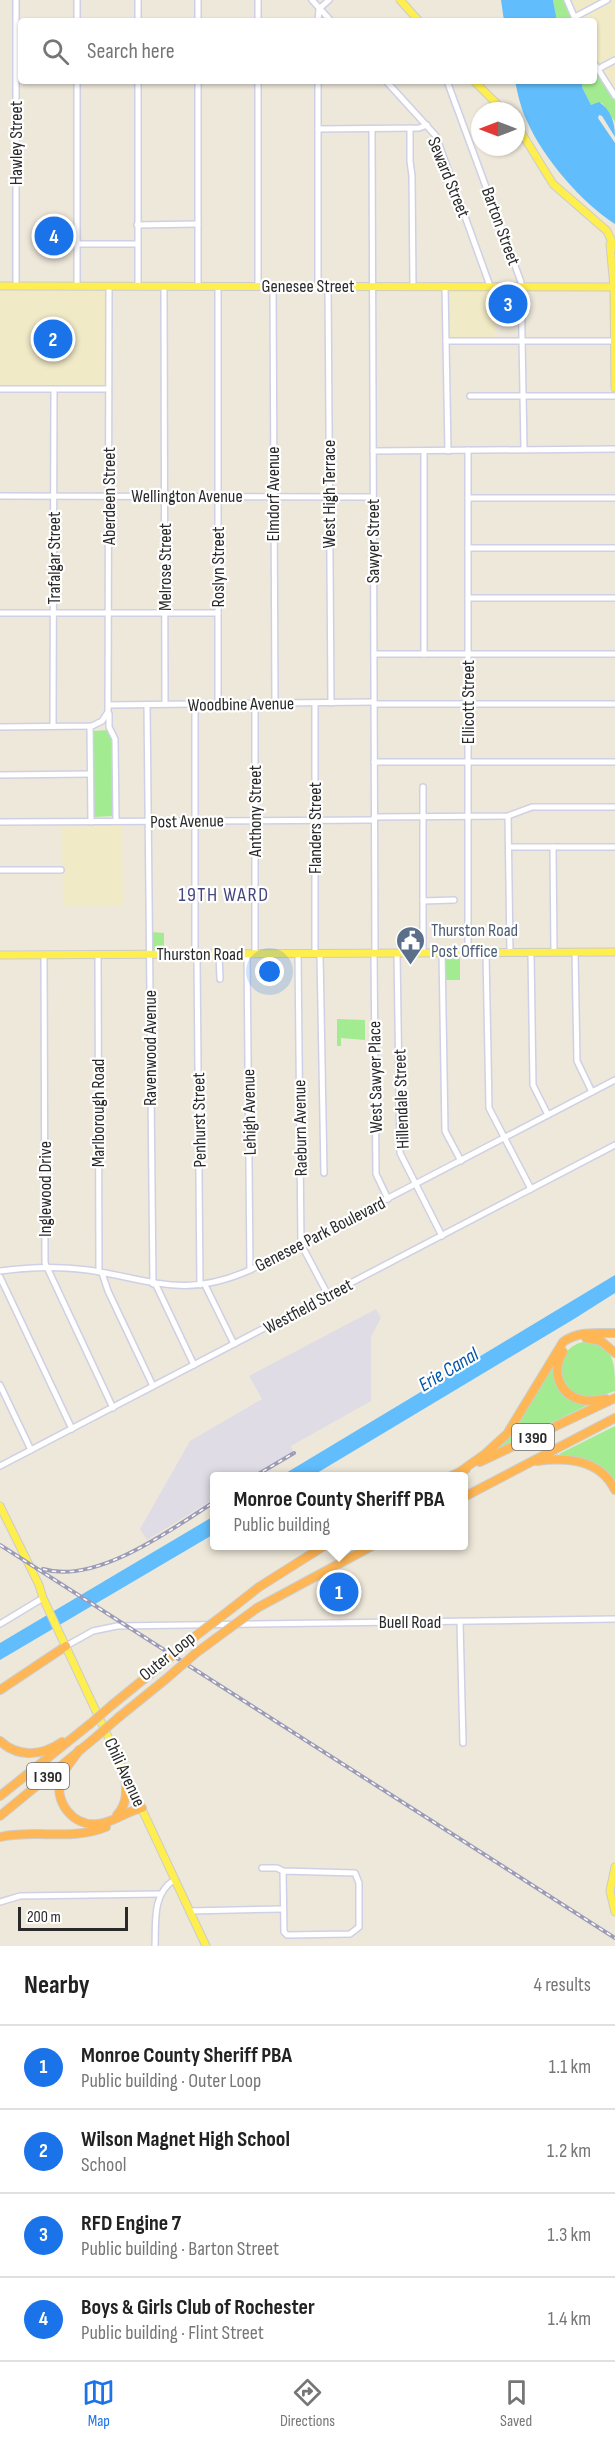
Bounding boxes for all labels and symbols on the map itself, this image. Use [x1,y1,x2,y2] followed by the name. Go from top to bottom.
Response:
[6,100,27,185] street label: Hawley Street
[471,102,525,156] north arrow
[423,134,474,221] street label: Seward Street
[477,184,525,269] street label: Barton Street
[34,214,74,258] pin: 4
[262,276,355,297] street label: Genesee Street
[488,282,528,326] pin: 3
[34,316,72,362] pin: 2
[319,440,340,548] street label: West High Terrace
[99,446,120,546] street label: Aberdeen Street
[263,447,284,541] street label: Elmdorf Avenue
[131,486,243,507] street label: Wellington Avenue
[363,498,384,583] street label: Sawyer Street
[44,511,65,604] street label: Trafalgar Street
[155,522,176,611] street label: Melrose Street
[208,526,229,607] street label: Roslyn Street
[458,659,479,744] street label: Ellicott Street
[188,693,294,716] street label: Woodbine Avenue
[245,765,266,858] street label: Anthony Street
[305,782,326,874] street label: Flanders Street
[150,810,224,833] street label: Post Avenue
[178,883,270,907] district label: 19TH WARD
[431,920,518,962] place label: Thurston Road Post Office
[394,924,426,966] public building icon: Thurston Road Post Office
[156,944,244,965] street label: Thurston Road
[255,957,284,986] your location
[140,990,161,1106] street label: Ravenwood Avenue
[364,1021,387,1133] street label: West Sawyer Place
[389,1048,414,1149] street label: Hillendale Street
[88,1059,109,1167] street label: Marlborough Road
[238,1069,261,1155] street label: Lehigh Avenue
[188,1072,211,1168] street label: Penhurst Street
[289,1079,312,1177] street label: Raeburn Avenue
[35,1141,56,1237] street label: Inglewood Drive
[251,1192,389,1276] street label: Genesee Park Boulevard
[260,1274,357,1339] street label: Westfield Street
[414,1342,484,1397] water label: Erie Canal
[512,1424,554,1450] road number: I 390
[320,1570,358,1614] pin: 1
[379,1612,441,1633] street label: Buell Road
[135,1628,200,1685] street label: Outer Loop
[99,1734,150,1810] street label: Chili Avenue
[27,1763,69,1789] road number: I 390
[18,1904,128,1932] scale bar

